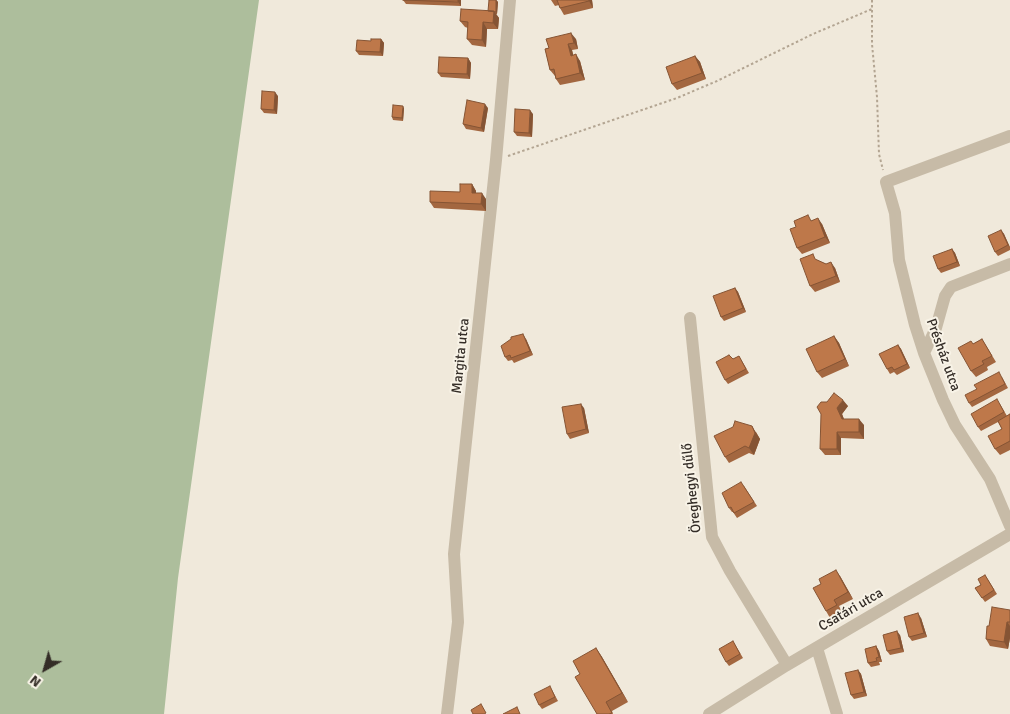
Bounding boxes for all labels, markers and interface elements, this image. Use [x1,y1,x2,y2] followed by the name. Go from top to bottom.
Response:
[922,316,964,394] street label: Présház utca
[449,317,473,395] street label: Margita utca
[679,442,705,534] street label: Öreghegyi dűlő
[816,585,886,635] street label: Csatári utca
[20,644,70,694] north arrow
[26,672,45,691] text: N

